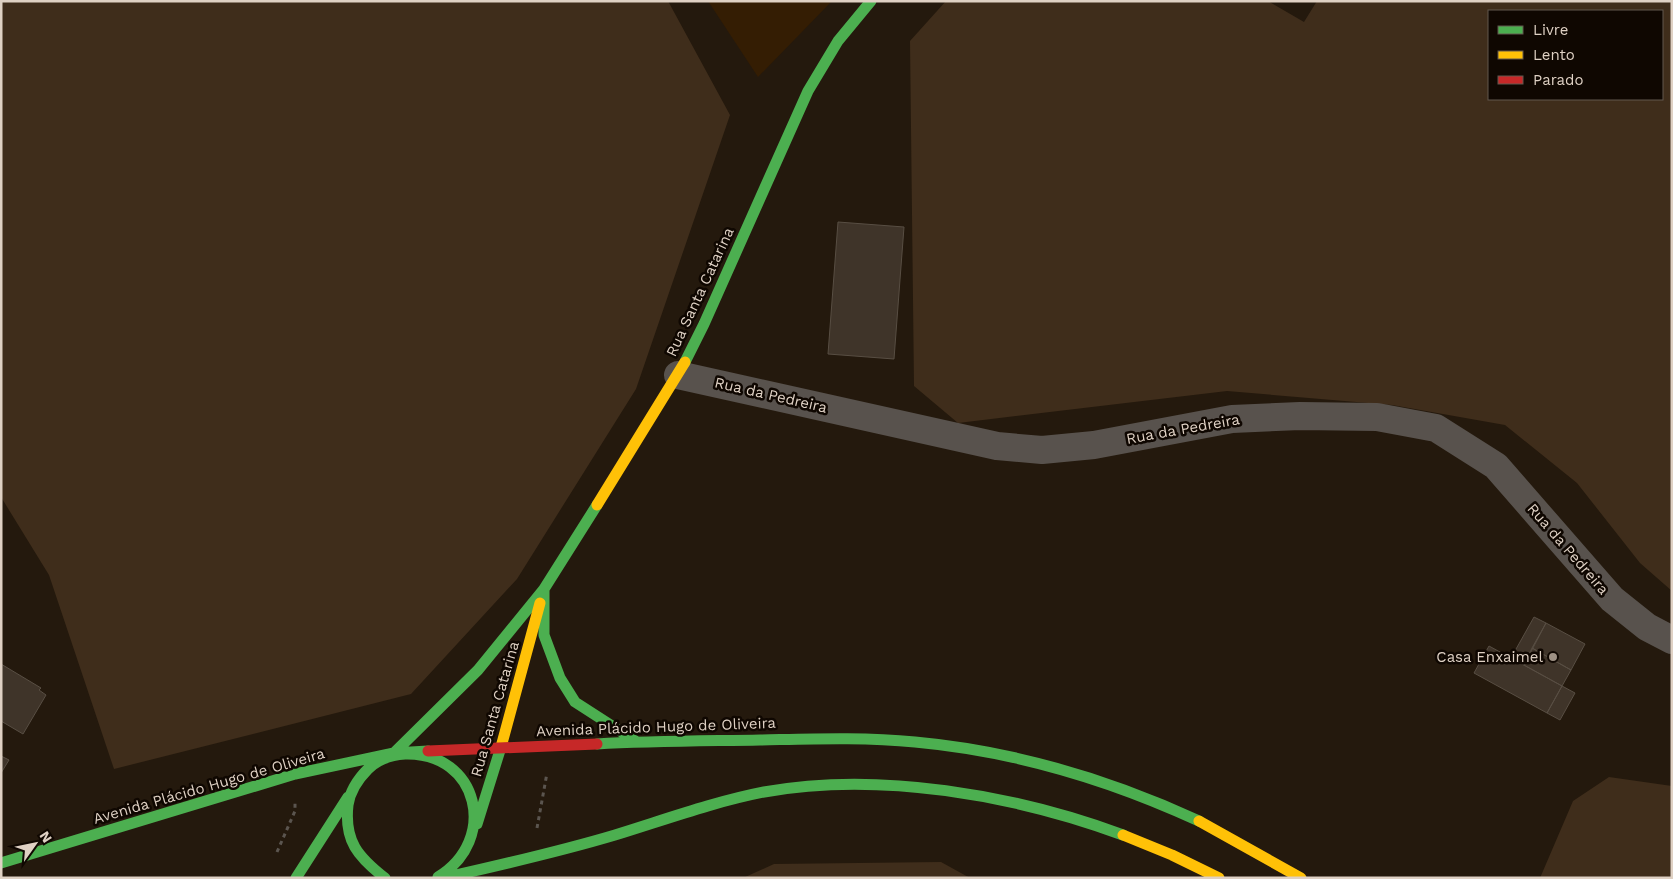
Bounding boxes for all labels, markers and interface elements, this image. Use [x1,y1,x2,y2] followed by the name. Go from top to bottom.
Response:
[1488,10,1663,100] legend
[1533,21,1568,39] text: Livre
[1533,46,1575,64] text: Lento
[1533,71,1583,89] text: Parado
[662,224,738,359] street label: Rua Santa Catarina
[713,373,830,417] street label: Rua da Pedreira
[1125,410,1242,448] street label: Rua da Pedreira
[1523,500,1613,599] street label: Rua da Pedreira
[467,639,523,779] street label: Rua Santa Catarina
[1436,648,1543,666] place label: Casa Enxaimel
[1547,651,1559,663] marker: Casa Enxaimel
[536,714,777,740] street label: Avenida Plácido Hugo de Oliveira
[91,744,327,828] street label: Avenida Plácido Hugo de Oliveira
[10,819,60,869] north arrow
[36,828,55,846] text: N

